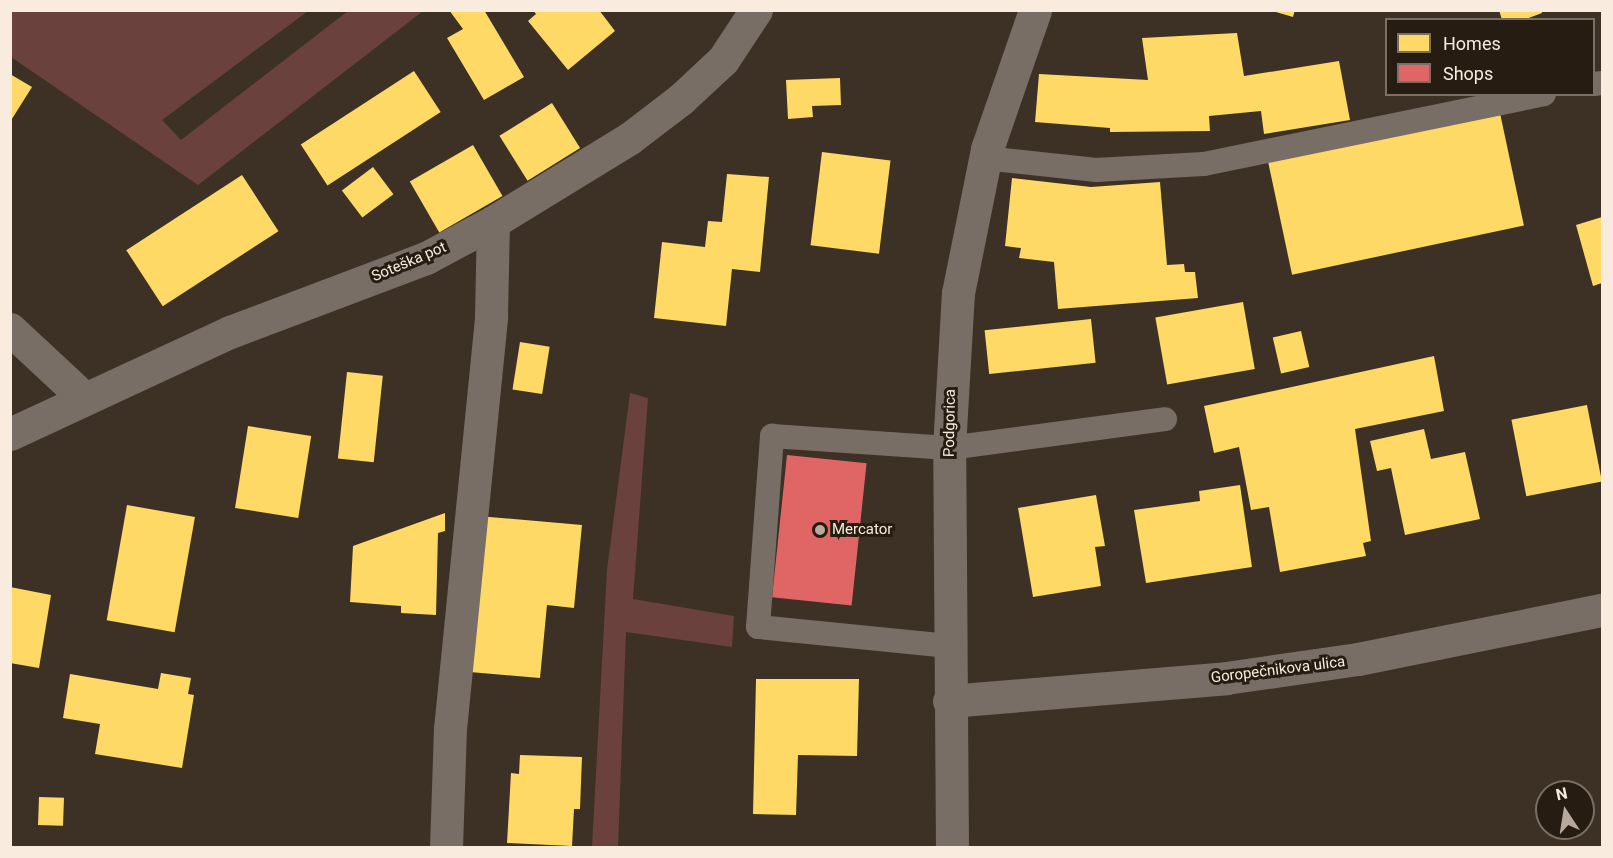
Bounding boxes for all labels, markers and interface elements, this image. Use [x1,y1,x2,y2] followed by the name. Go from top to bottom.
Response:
[1385,18,1595,96] legend
[1443,33,1501,54] text: Homes
[1443,63,1493,84] text: Shops
[369,238,449,286] street label: Soteška pot
[940,389,960,457] street label: Podgorica
[832,521,892,539] place label: Mercator
[813,523,827,537] marker: Mercator
[1210,653,1346,687] street label: Goropečnikova ulica
[1535,780,1595,840] north arrow
[1554,783,1569,804] text: N

